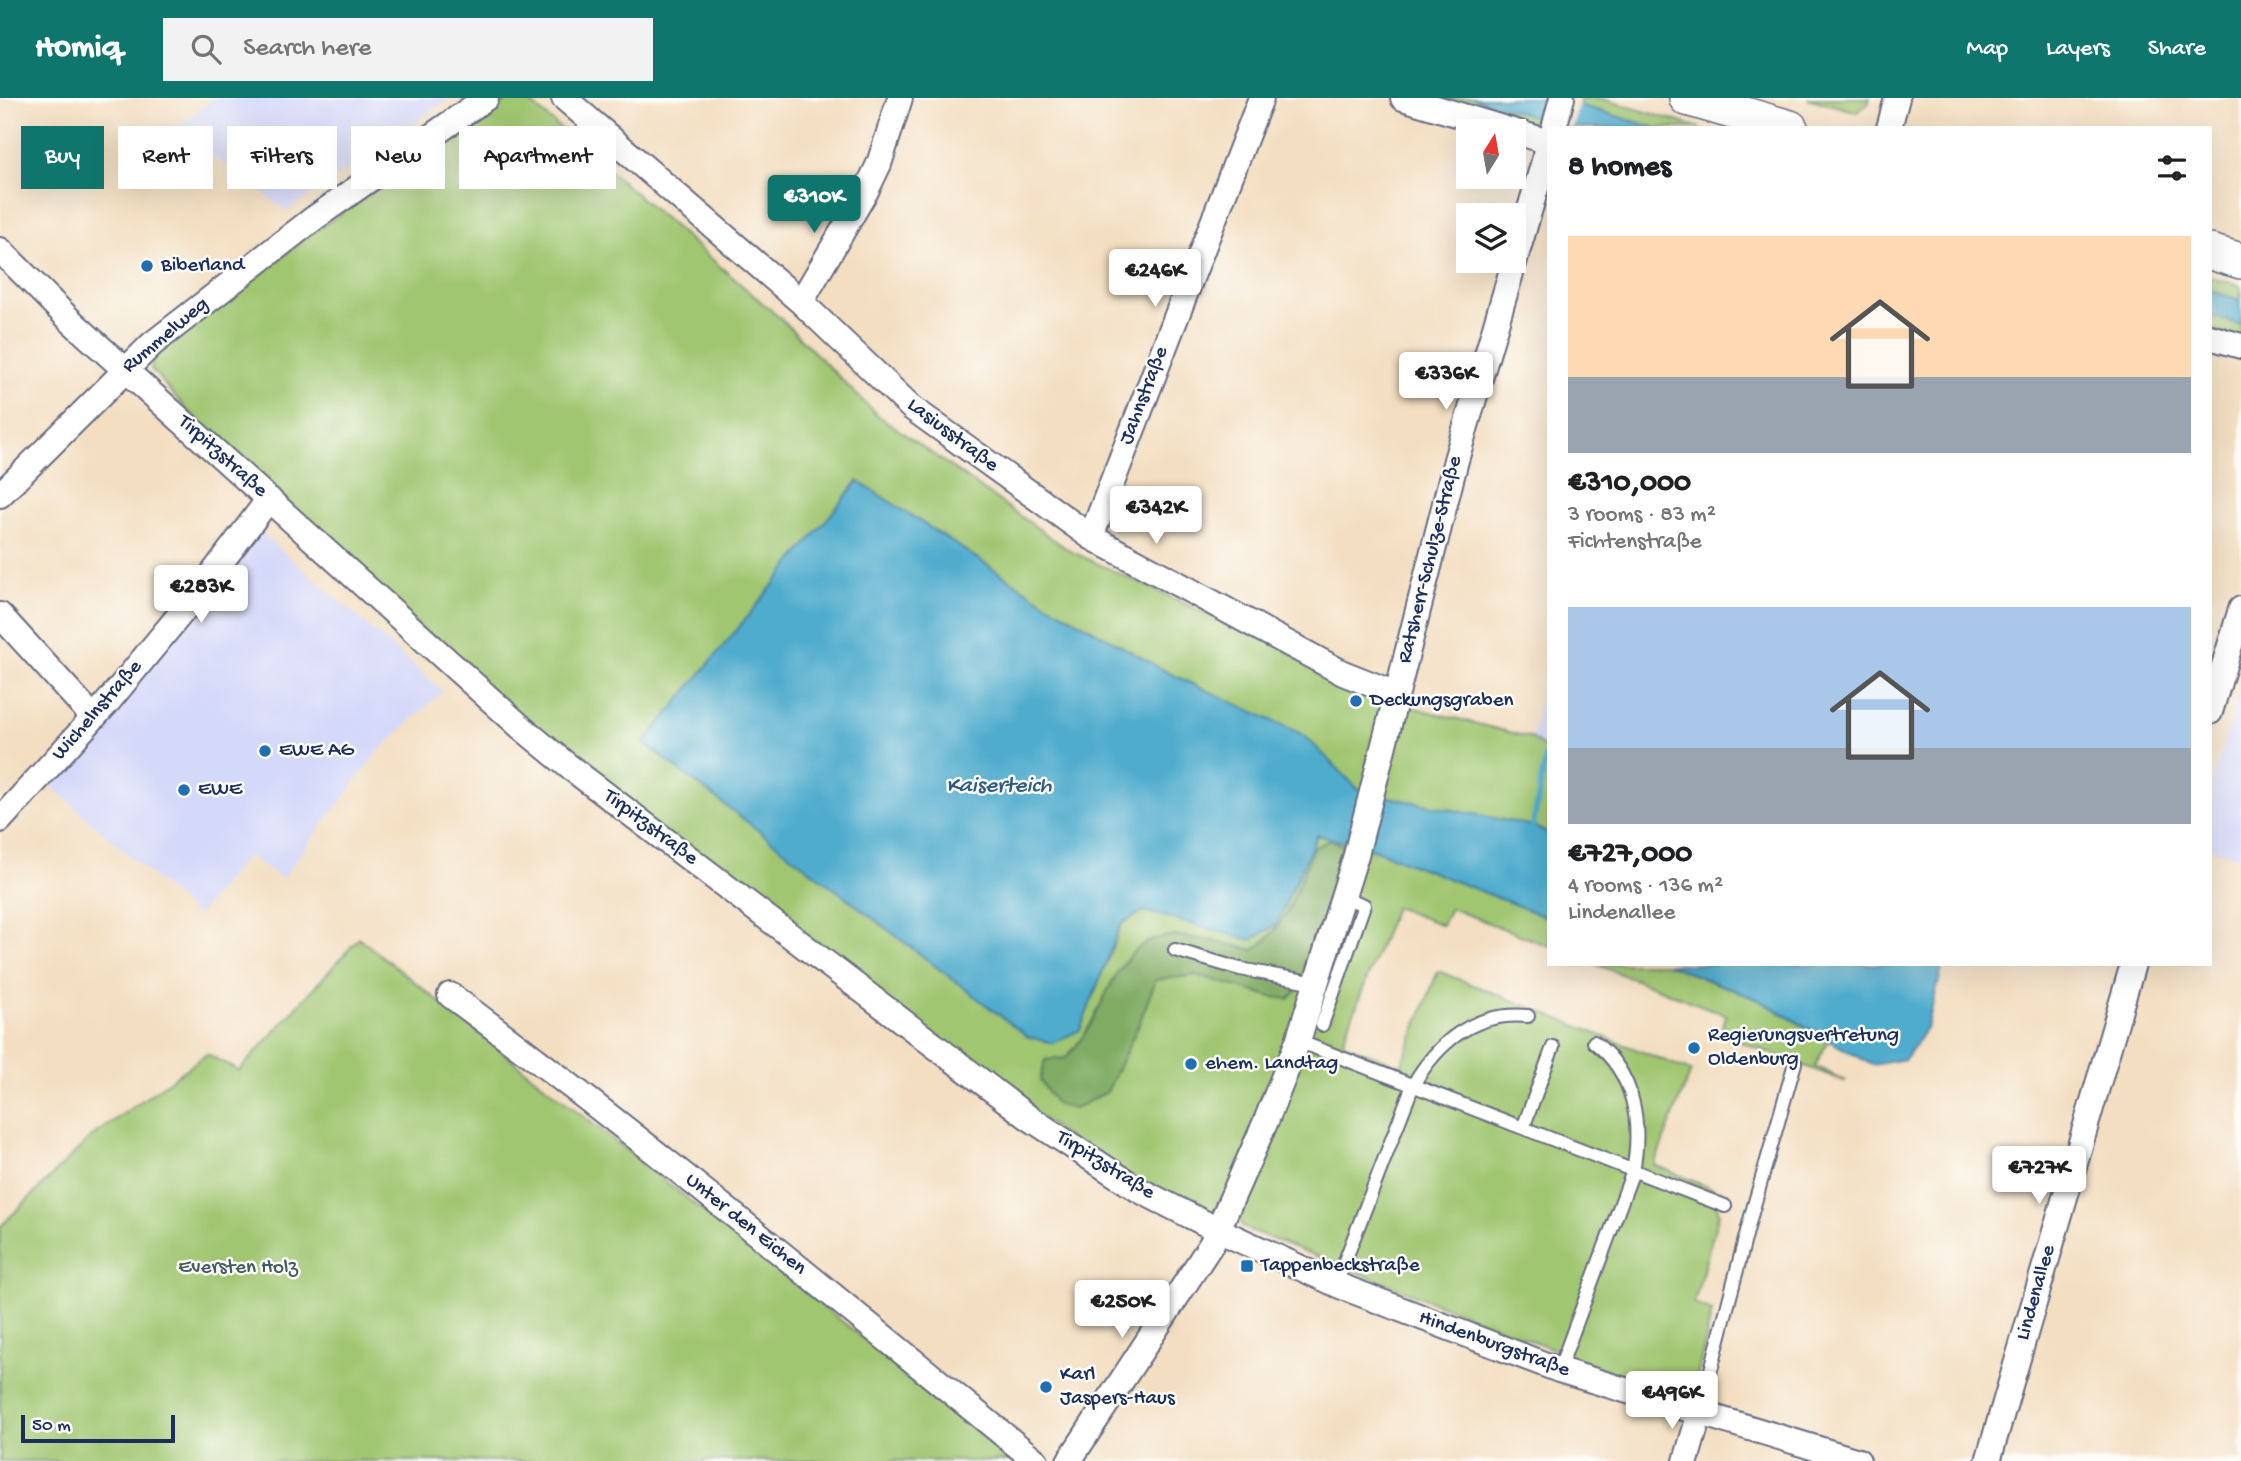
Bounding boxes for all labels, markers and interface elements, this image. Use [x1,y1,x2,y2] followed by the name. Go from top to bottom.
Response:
[163,18,653,81] search box
[35,30,121,68] text: Homiq
[187,30,225,68] icon: search
[243,34,371,65] text: Search here
[1966,35,2008,64] text: Map
[2046,35,2110,64] text: Layers
[2148,35,2206,64] text: Share
[1456,119,1526,189] north arrow
[1456,119,1526,273] map controls
[21,126,104,189] chip: Buy
[118,126,213,189] chip: Rent
[227,126,337,189] chip: Filters
[351,126,445,189] chip: New
[459,126,616,189] chip: Apartment
[2153,149,2191,187] icon: filters
[1568,151,1671,186] text: 8 homes
[765,176,863,235] pin: €310K
[784,184,844,211] text: €310K
[1456,203,1526,273] button: layers
[1106,250,1204,309] pin: €246K
[160,254,246,279] place label: Biberland
[139,258,155,274] marker: Biberland
[1125,258,1185,285] text: €246K
[1817,281,1943,407] icon: home
[118,293,214,379] street label: Rummelweg
[1115,342,1176,449] street label: Jahnstraße
[1397,352,1495,412] pin: €336K
[1415,361,1477,388] text: €336K
[901,393,1004,479] street label: Lasiusstraße
[171,410,273,504] street label: Tirpitzstraße
[1393,453,1469,666] street label: Ratsherr-Schulze-Straße
[1568,467,1691,502] text: €310,000
[1107,486,1205,546] pin: €342K
[1126,495,1186,522] text: €342K
[1568,502,1716,529] text: 3 rooms · 83 m²
[1568,529,1702,556] text: Fichtenstraße
[152,566,250,625] pin: €283K
[170,574,232,601] text: €283K
[1817,652,1943,778] icon: home
[47,655,149,766] street label: Wichelnstraße
[1368,689,1513,714] place label: Deckungsgraben
[1348,693,1364,709] marker: Deckungsgraben
[279,739,354,764] place label: EWE AG
[257,743,273,759] marker: EWE AG
[946,773,1052,800] water label: Kaiserteich
[198,778,243,803] place label: EWE
[176,782,192,798] marker: EWE
[597,784,703,872] street label: Tirpitzstraße
[1568,838,1692,873] text: €727,000
[1568,873,1723,900] text: 4 rooms · 136 m²
[1568,900,1675,927] text: Lindenallee
[1708,1024,1899,1073] place label: Regierungsvertretung Oldenburg
[1686,1040,1702,1056] marker: Regierungsvertretung Oldenburg
[1205,1052,1338,1077] place label: ehem. Landtag
[1183,1056,1199,1072] marker: ehem. Landtag
[1050,1125,1160,1207] street label: Tirpitzstraße
[1990,1146,2088,1206] pin: €727K
[2008,1155,2070,1182] text: €727K
[679,1168,811,1282] street label: Unter den Eichen
[2011,1241,2063,1344] street label: Lindenallee
[1260,1254,1421,1279] place label: Tappenbeckstraße
[178,1256,298,1281] park label: Eversten Holz
[1239,1258,1255,1274] marker: Tappenbeckstraße
[1073,1280,1171,1340] pin: €250K
[1091,1289,1153,1316] text: €250K
[1415,1306,1574,1384] street label: Hindenburgstraße
[1060,1363,1176,1412] place label: Karl Jaspers-Haus
[1623,1372,1721,1431] pin: €496K
[1038,1379,1054,1395] marker: Karl Jaspers-Haus
[1642,1380,1702,1407] text: €496K
[21,1412,175,1444] scale bar
[32,1415,71,1438] text: 50 m

